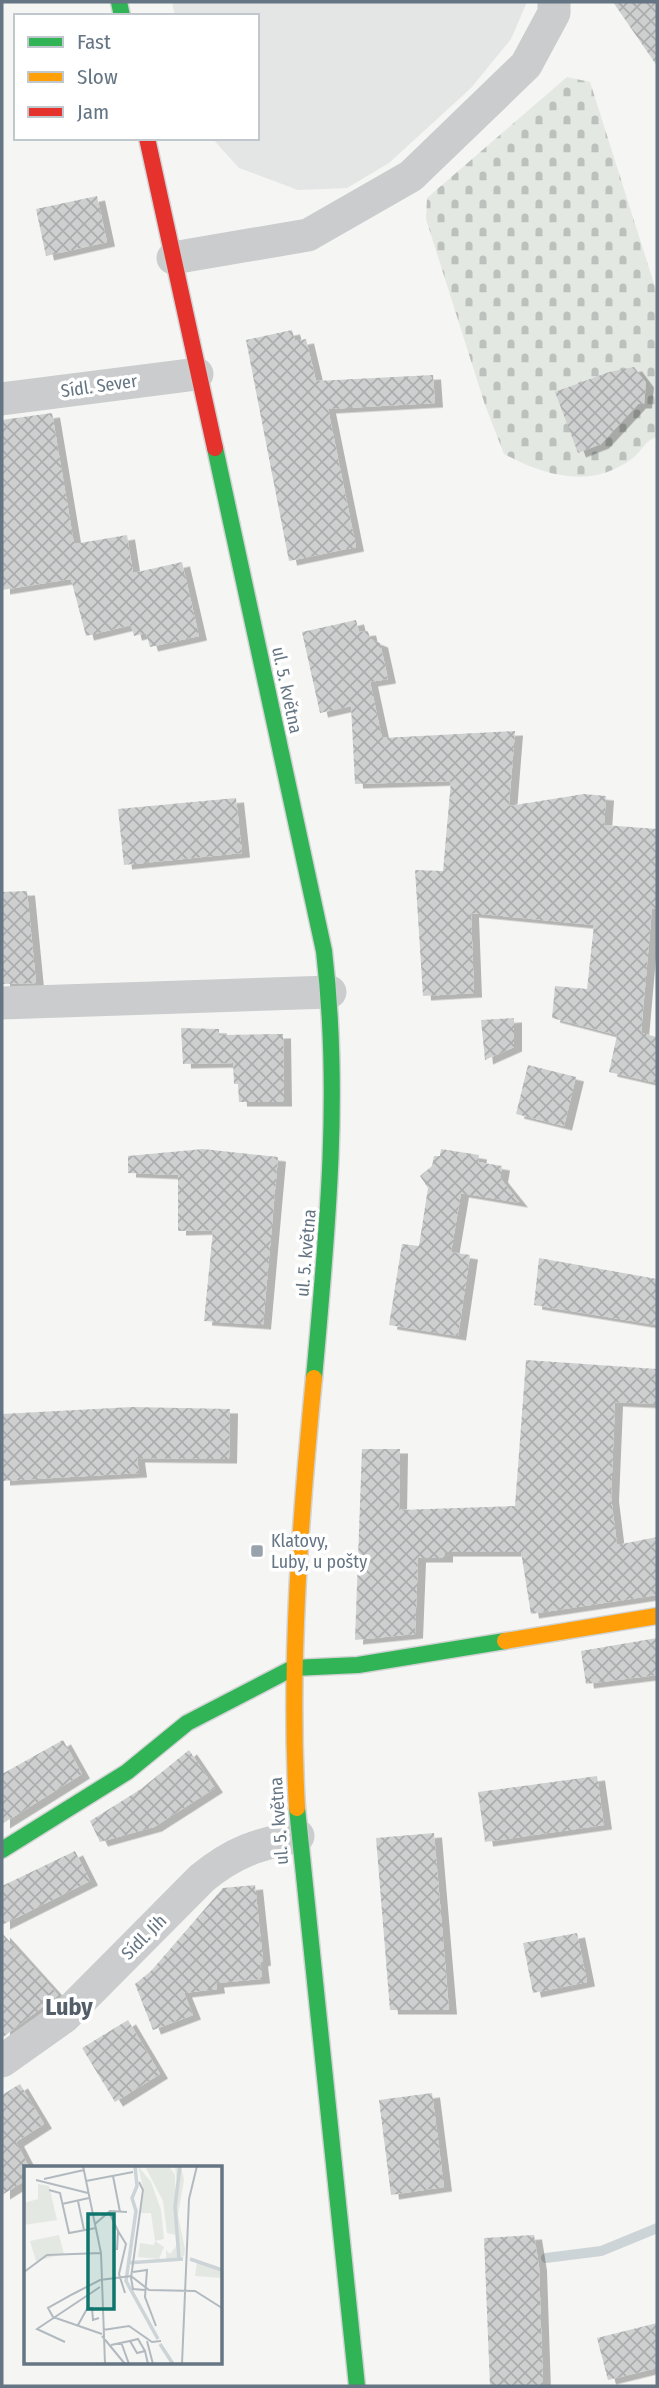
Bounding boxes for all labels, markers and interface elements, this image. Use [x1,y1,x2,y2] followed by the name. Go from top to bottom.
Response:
[14,14,259,140] legend
[77,29,111,55] text: Fast
[77,64,118,90] text: Slow
[77,99,109,125] text: Jam
[59,370,139,402] street label: Sídl. Sever
[267,645,307,735] street label: ul. 5. května
[291,1208,321,1298] street label: ul. 5. května
[271,1530,367,1573] place label: Klatovy, Luby, u pošty
[249,1543,265,1559] marker: Klatovy, Luby, u pošty
[265,1776,293,1866] street label: ul. 5. května
[117,1910,171,1964] street label: Sídl. Jih
[45,1993,93,2021] district label: Luby
[24,2166,222,2364] inset map

